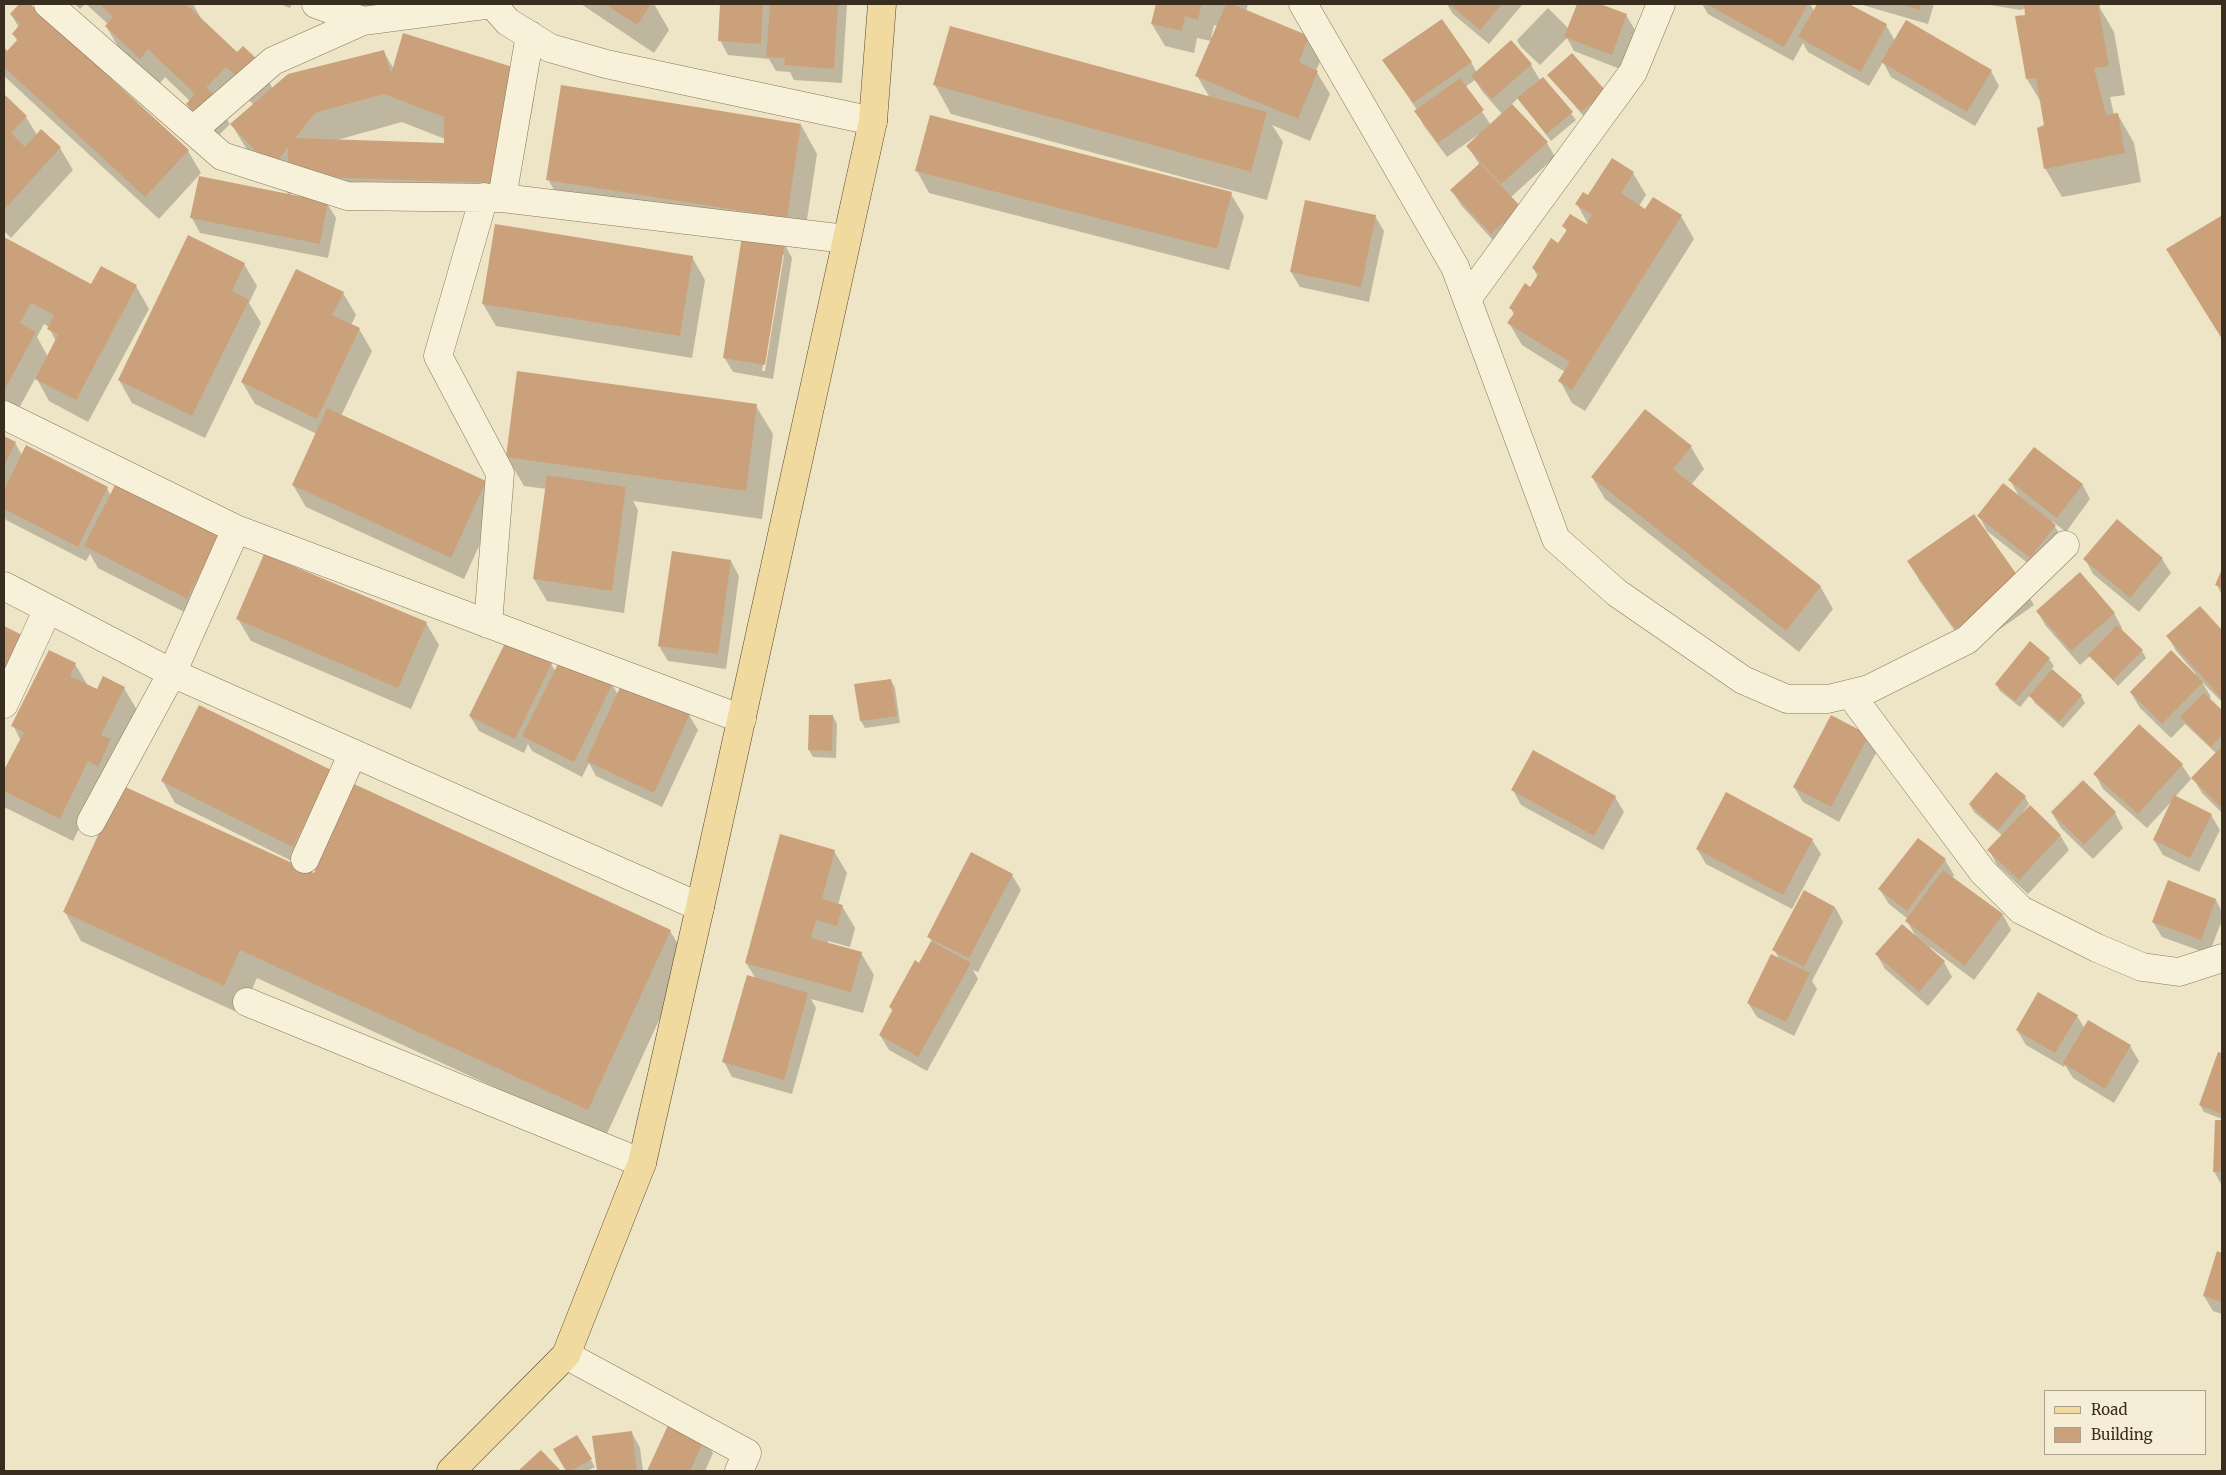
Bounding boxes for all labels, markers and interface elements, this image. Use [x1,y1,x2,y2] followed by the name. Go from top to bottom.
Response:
[2044,1390,2206,1455] legend
[2091,1400,2127,1419] text: Road
[2091,1425,2153,1444] text: Building

